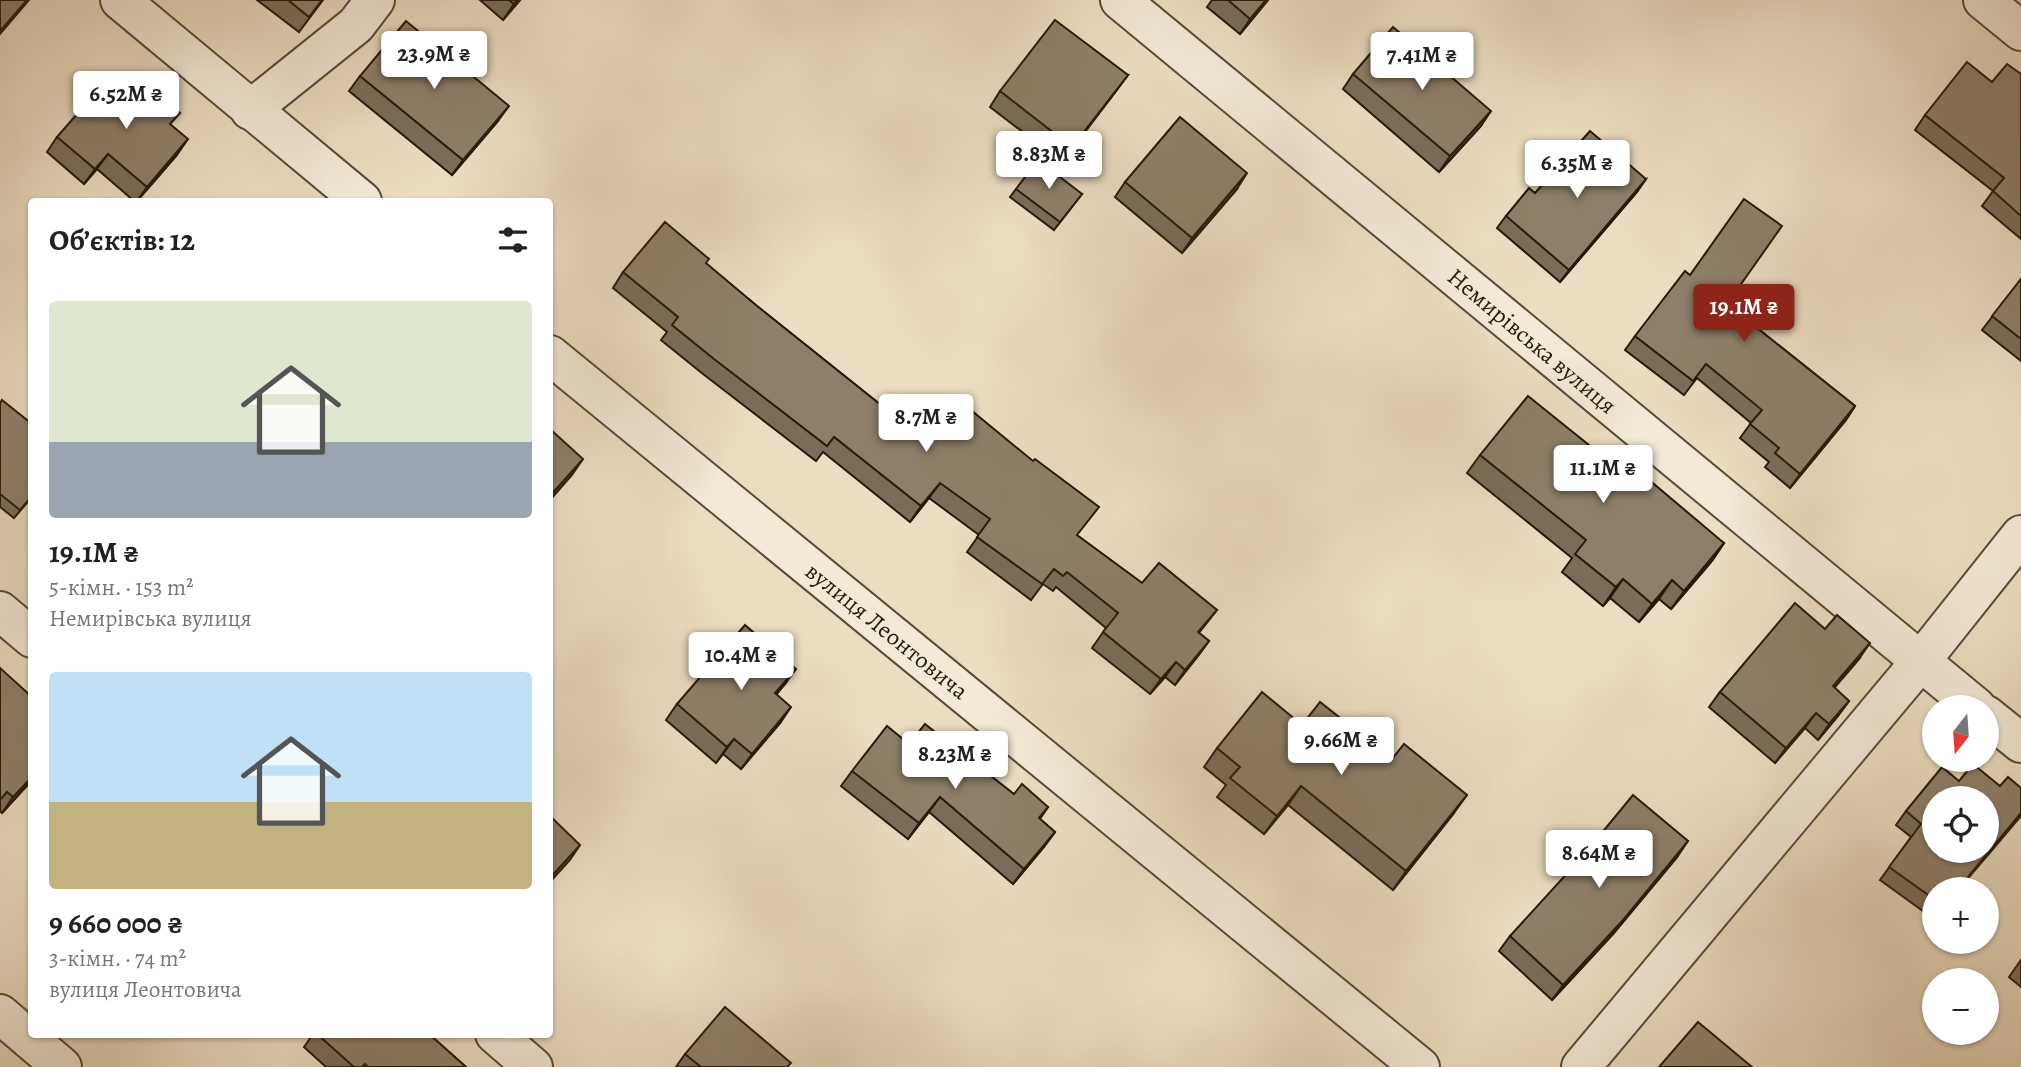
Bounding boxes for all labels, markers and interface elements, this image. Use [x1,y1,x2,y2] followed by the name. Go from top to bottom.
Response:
[369,32,499,91] pin: 23.9M ₴
[1357,32,1487,92] pin: 7.41M ₴
[397,38,471,69] text: 23.9M ₴
[1387,39,1457,70] text: 7.41M ₴
[61,72,191,131] pin: 6.52M ₴
[89,78,163,109] text: 6.52M ₴
[984,132,1114,191] pin: 8.83M ₴
[1012,138,1086,169] text: 8.83M ₴
[1512,140,1642,200] pin: 6.35M ₴
[1541,147,1613,178] text: 6.35M ₴
[49,220,195,260] text: Об’єктів: 12
[494,221,532,259] icon: filters
[1441,261,1623,421] street label: Немирівська вулиця
[1679,284,1809,344] pin: 19.1M ₴
[1709,291,1779,322] text: 19.1M ₴
[228,347,354,473] icon: home
[869,394,983,454] pin: 8.7M ₴
[895,401,957,432] text: 8.7M ₴
[1538,446,1668,505] pin: 11.1M ₴
[1570,452,1636,483] text: 11.1M ₴
[49,532,139,572] text: 19.1M ₴
[799,555,975,707] street label: вулиця Леонтовича
[49,572,194,603] text: 5-кімн. · 153 m²
[49,603,252,634] text: Немирівська вулиця
[676,632,806,692] pin: 10.4M ₴
[705,639,777,670] text: 10.4M ₴
[1922,695,1998,772] north arrow
[1922,695,1999,1045] map controls
[228,718,354,844] icon: home
[1276,718,1406,777] pin: 9.66M ₴
[1304,724,1378,755] text: 9.66M ₴
[890,732,1020,791] pin: 8.23M ₴
[918,738,992,769] text: 8.23M ₴
[1922,786,1999,863] button: locate
[1534,830,1664,890] pin: 8.64M ₴
[1562,837,1636,868] text: 8.64M ₴
[1922,877,1999,954] button: +
[49,903,183,943] text: 9 660 000 ₴
[49,943,186,974] text: 3-кімн. · 74 m²
[1922,968,1999,1045] button: −
[49,974,242,1005] text: вулиця Леонтовича

